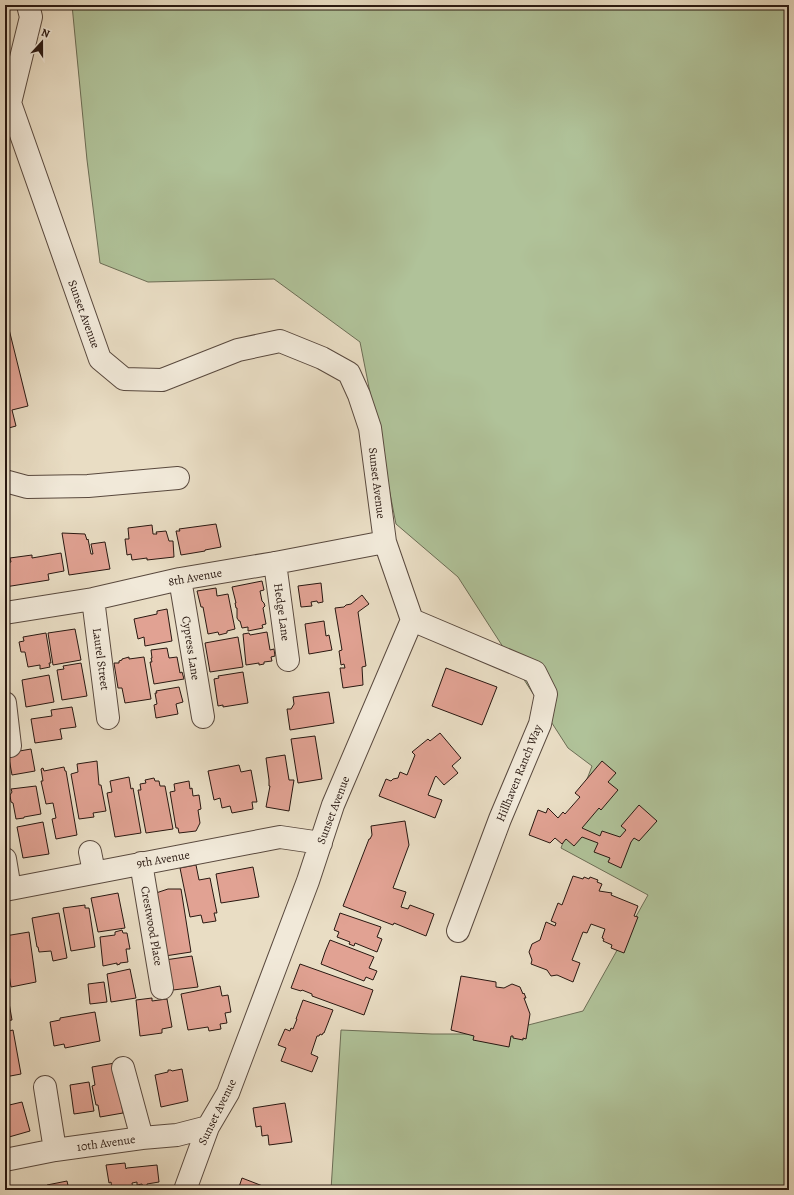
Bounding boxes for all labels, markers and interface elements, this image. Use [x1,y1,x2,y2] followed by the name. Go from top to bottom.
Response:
[22,22,62,62] north arrow
[39,25,52,42] text: N
[64,278,104,350] street label: Sunset Avenue
[365,446,389,520] street label: Sunset Avenue
[167,564,223,590] street label: 8th Avenue
[270,582,294,642] street label: Hedge Lane
[178,615,204,681] street label: Cypress Lane
[89,627,113,691] street label: Laurel Street
[492,721,546,824] street label: Hillhaven Ranch Way
[313,774,353,846] street label: Sunset Avenue
[135,846,191,872] street label: 9th Avenue
[137,885,167,967] street label: Crestwood Place
[194,1076,240,1148] street label: Sunset Avenue
[76,1131,136,1155] street label: 10th Avenue

